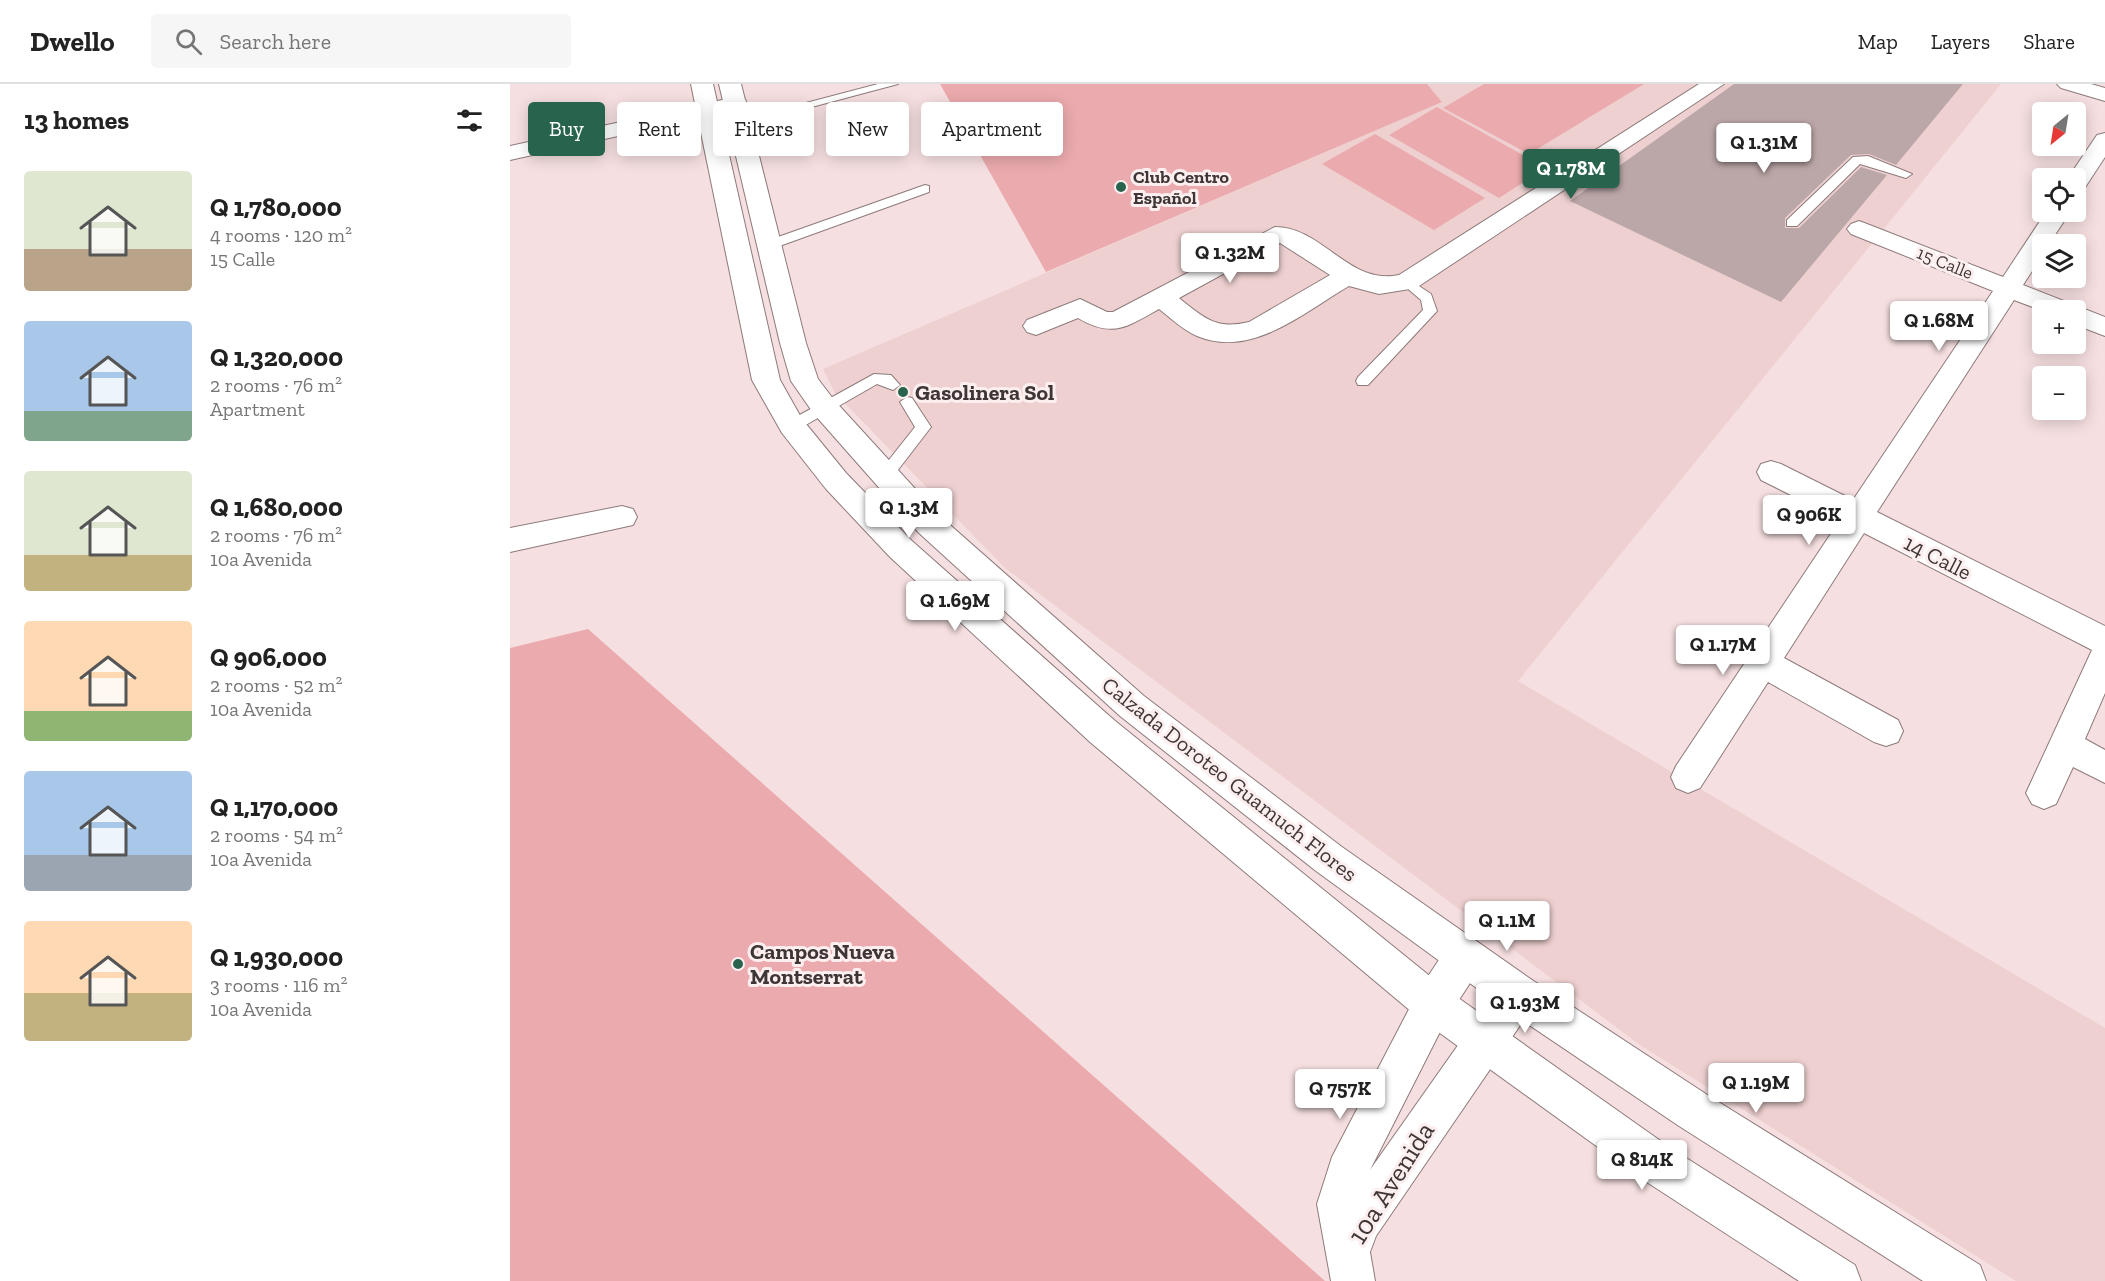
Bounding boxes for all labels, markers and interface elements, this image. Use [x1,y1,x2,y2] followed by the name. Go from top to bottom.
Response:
[151,14,571,68] search box
[30,25,115,58] text: Dwello
[172,25,205,58] icon: search
[220,28,331,55] text: Search here
[1858,29,1898,54] text: Map
[1931,29,1990,54] text: Layers
[2023,29,2075,54] text: Share
[528,102,605,156] chip: Buy
[617,102,701,156] chip: Rent
[713,102,814,156] chip: Filters
[826,102,909,156] chip: New
[921,102,1063,156] chip: Apartment
[2032,102,2086,156] north arrow
[2032,102,2086,420] map controls
[24,104,129,136] text: 13 homes
[453,104,486,137] icon: filters
[1709,123,1819,174] pin: Q 1.31M
[1730,130,1798,154] text: Q 1.31M
[1516,149,1626,200] pin: Q 1.78M
[1537,156,1605,180] text: Q 1.78M
[1133,166,1230,209] place label: Club Centro Español
[2032,168,2086,222] button: locate
[1114,180,1128,194] marker: Club Centro Español
[210,191,342,223] text: Q 1,780,000
[72,195,144,267] icon: home
[210,223,352,247] text: 4 rooms · 120 m²
[1175,233,1285,284] pin: Q 1.32M
[2032,234,2086,288] button: layers
[1195,240,1265,264] text: Q 1.32M
[1914,242,1976,284] street label: 15 Calle
[210,247,275,271] text: 15 Calle
[2032,300,2086,354] button: +
[1884,301,1994,352] pin: Q 1.68M
[1904,308,1974,332] text: Q 1.68M
[210,341,343,373] text: Q 1,320,000
[72,345,144,417] icon: home
[2032,366,2086,420] button: −
[210,373,342,397] text: 2 rooms · 76 m²
[915,379,1054,406] place label: Gasolinera Sol
[896,385,910,399] marker: Gasolinera Sol
[210,397,305,421] text: Apartment
[860,488,958,539] pin: Q 1.3M
[210,491,343,523] text: Q 1,680,000
[72,495,144,567] icon: home
[879,495,939,519] text: Q 1.3M
[1760,495,1858,546] pin: Q 906K
[1777,502,1841,526] text: Q 906K
[210,523,342,547] text: 2 rooms · 76 m²
[1899,529,1976,586] street label: 14 Calle
[210,547,312,571] text: 10a Avenida
[900,581,1010,632] pin: Q 1.69M
[920,588,990,612] text: Q 1.69M
[1668,625,1778,676] pin: Q 1.17M
[1690,632,1756,656] text: Q 1.17M
[210,641,327,673] text: Q 906,000
[72,645,144,717] icon: home
[1097,671,1363,888] street label: Calzada Doroteo Guamuch Flores
[210,673,343,697] text: 2 rooms · 52 m²
[210,697,312,721] text: 10a Avenida
[210,791,338,823] text: Q 1,170,000
[72,795,144,867] icon: home
[210,823,343,847] text: 2 rooms · 54 m²
[210,847,312,871] text: 10a Avenida
[1458,901,1556,952] pin: Q 1.1M
[1479,908,1535,932] text: Q 1.1M
[750,938,895,990] place label: Campos Nueva Montserrat
[210,941,343,973] text: Q 1,930,000
[72,945,144,1017] icon: home
[731,957,745,971] marker: Campos Nueva Montserrat
[210,973,347,997] text: 3 rooms · 116 m²
[1470,983,1580,1034] pin: Q 1.93M
[1490,990,1560,1014] text: Q 1.93M
[210,997,312,1021] text: 10a Avenida
[1701,1063,1811,1114] pin: Q 1.19M
[1291,1069,1389,1120] pin: Q 757K
[1722,1070,1790,1094] text: Q 1.19M
[1309,1076,1371,1100] text: Q 757K
[1341,1116,1441,1250] street label: 10a Avenida
[1593,1140,1691,1191] pin: Q 814K
[1611,1147,1673,1171] text: Q 814K

